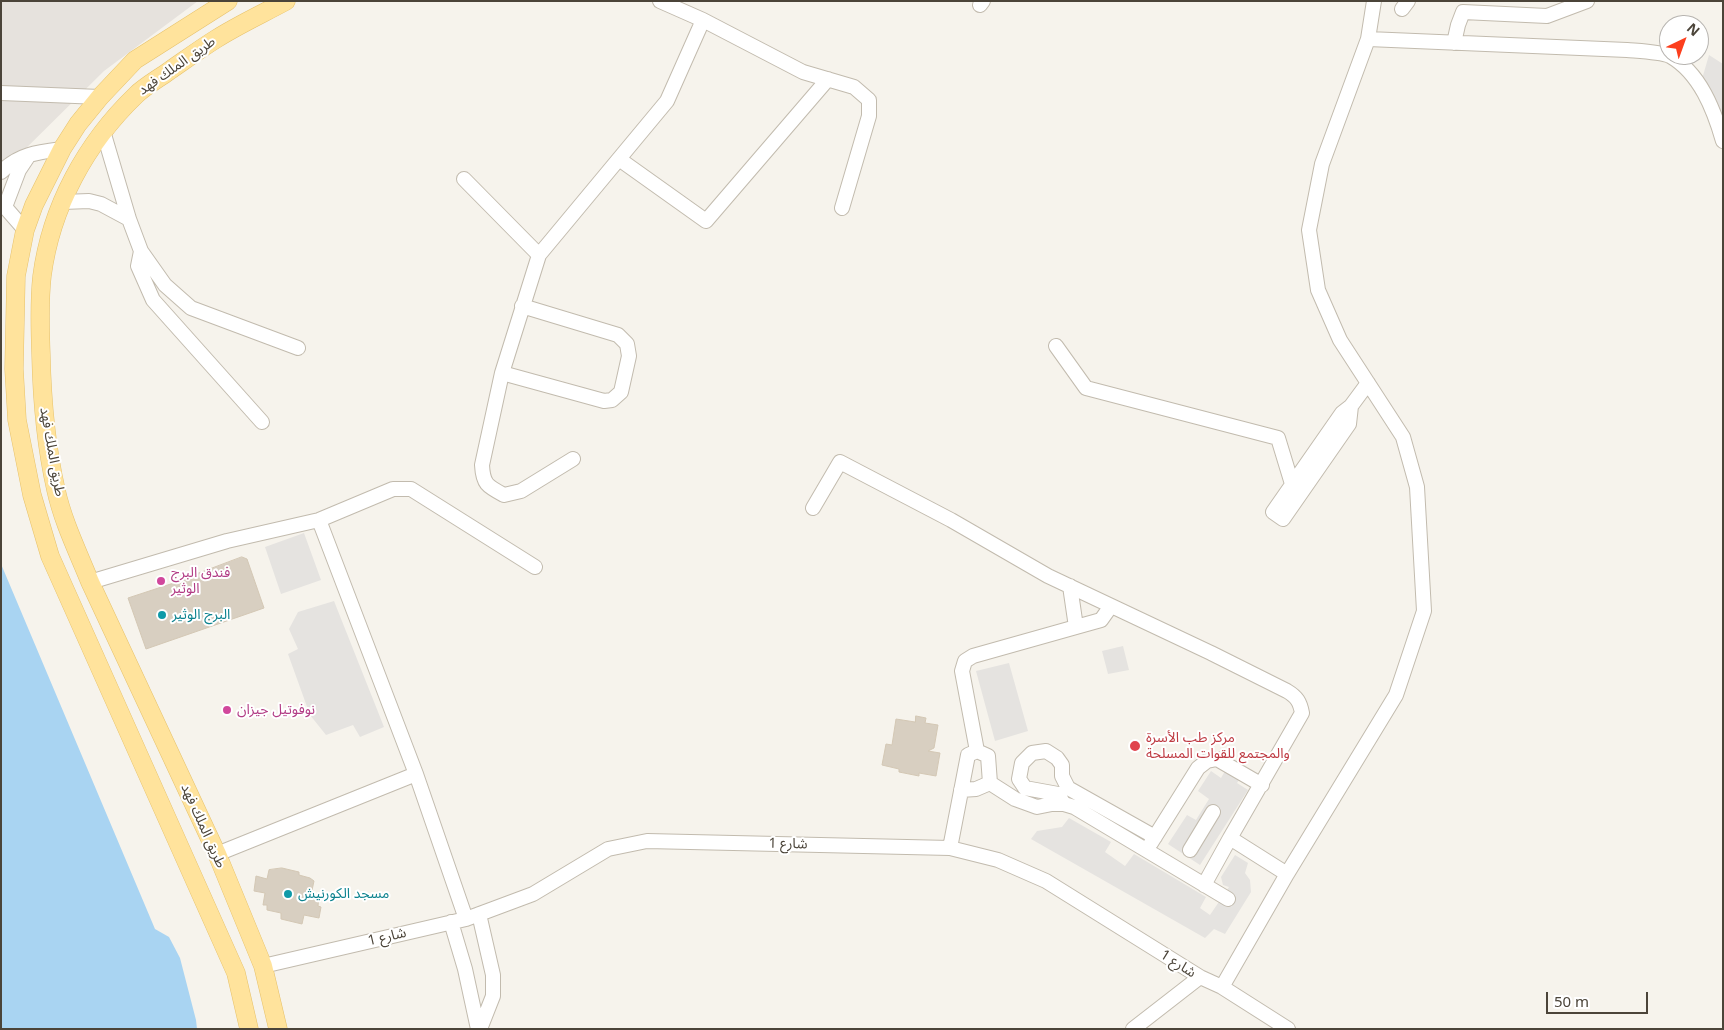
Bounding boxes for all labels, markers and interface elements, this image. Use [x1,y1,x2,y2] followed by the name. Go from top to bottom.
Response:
[1659,15,1709,65] north arrow
[1683,18,1704,40] text: N
[135,33,219,99] street label: طريق الملك فهد
[36,406,68,498] street label: طريق الملك فهد
[171,565,230,598] place label: فندق البرج الوثير
[155,575,167,587] marker: فندق البرج الوثير
[172,607,230,623] place label: البرج الوثير
[156,609,168,621] marker: البرج الوثير
[237,702,315,718] place label: نوفوتيل جيزان
[221,704,233,716] marker: نوفوتيل جيزان
[1146,730,1290,762] place label: مركز طب الأسرة والمجتمع للقوات المسلحة
[1128,739,1142,753] marker: مركز طب الأسرة والمجتمع للقوات المسلحة
[177,781,229,871] street label: طريق الملك فهد
[768,835,808,853] street label: شارع 1
[298,886,389,902] place label: مسجد الكورنيش
[282,888,294,900] marker: مسجد الكورنيش
[366,924,408,950] street label: شارع 1
[1157,947,1199,981] street label: شارع 1
[1549,982,1652,1014] scale bar
[1554,991,1589,1011] text: 50 m

